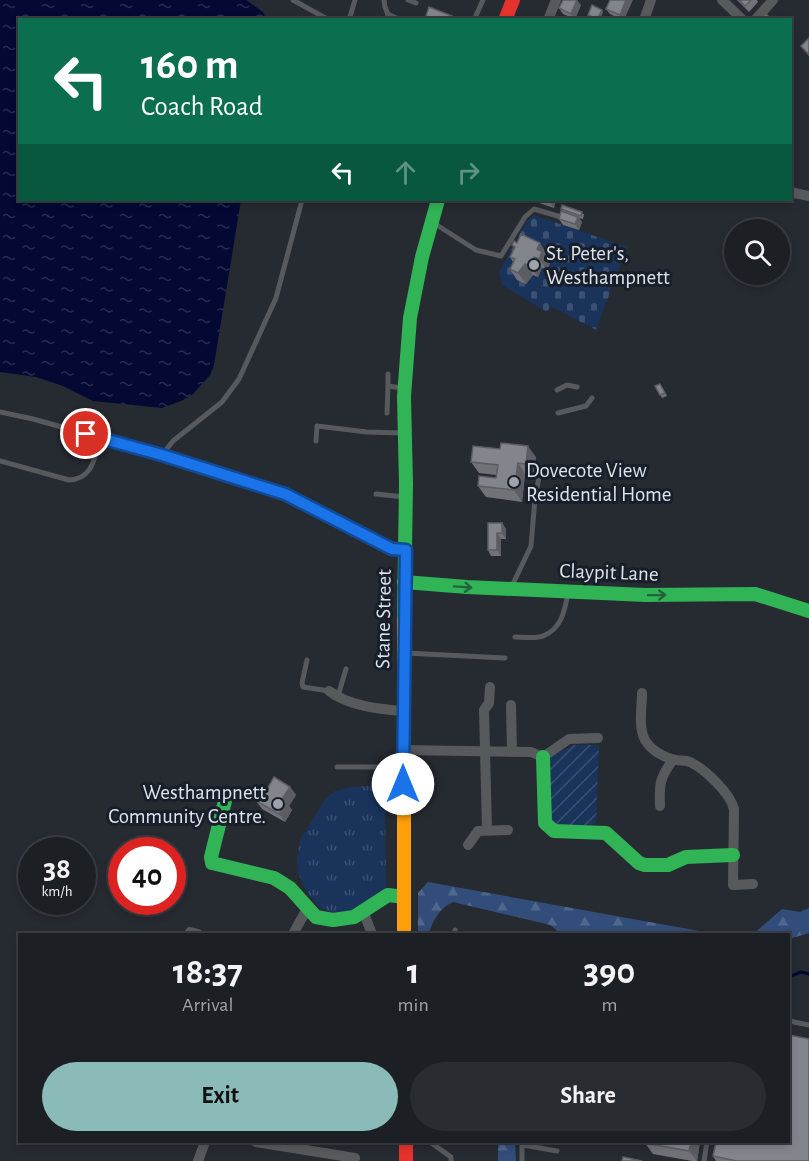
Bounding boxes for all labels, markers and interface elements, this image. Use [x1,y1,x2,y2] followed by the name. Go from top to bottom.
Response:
[42,42,120,120] icon: left
[141,44,239,86] text: 160 m
[141,93,263,120] text: Coach Road
[326,156,359,189] icon: left
[389,156,422,189] icon: ahead
[452,156,485,189] icon: right
[724,219,790,285] map controls
[724,219,790,285] button: search
[546,243,670,288] place label: St. Peter's, Westhampnett
[527,258,541,272] marker: St. Peter's, Westhampnett
[60,408,111,459] pin
[69,417,102,450] icon: arrive
[526,460,672,505] place label: Dovecote View Residential Home
[507,475,521,489] marker: Dovecote View Residential Home
[559,560,659,585] street label: Claypit Lane
[372,569,395,669] street label: Stane Street
[452,581,472,592] one-way arrow
[647,589,667,601] one-way arrow
[371,752,435,816] position arrow
[108,782,266,827] place label: Westhampnett Community Centre.
[271,797,285,811] marker: Westhampnett Community Centre.
[108,837,186,915] speed limit sign: 40
[43,854,71,884] text: 38
[42,884,72,899] text: km/h
[173,954,243,990] text: 18:37
[407,954,420,990] text: 1
[584,954,635,990] text: 390
[182,995,234,1015] text: Arrival
[398,995,429,1015] text: min
[601,995,617,1015] text: m
[42,1062,398,1131] button: Exit
[410,1062,766,1131] button: Share

